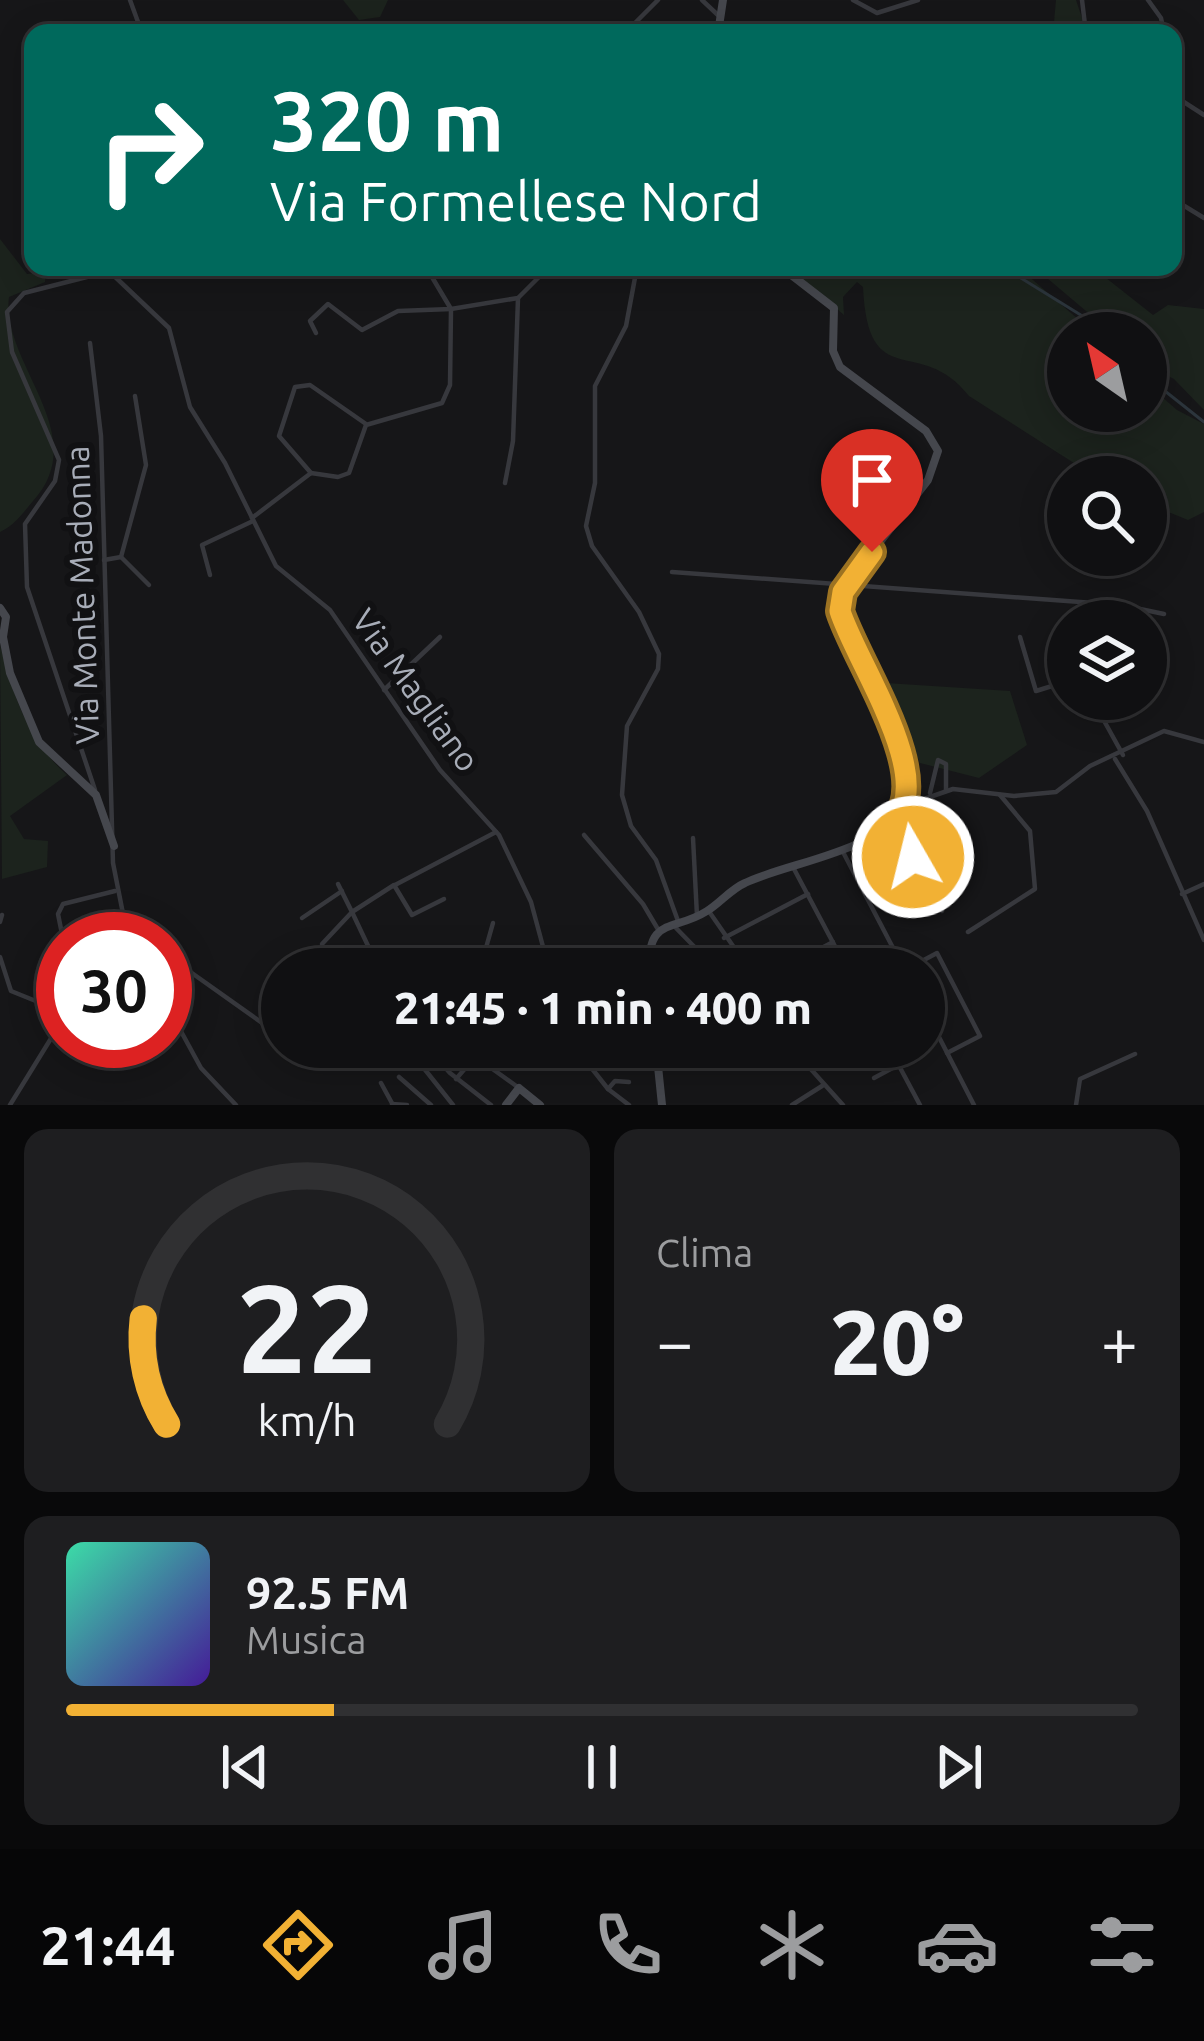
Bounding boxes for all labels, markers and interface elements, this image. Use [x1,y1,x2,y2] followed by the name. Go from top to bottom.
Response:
[72,72,228,228] icon: right
[270,73,504,167] text: 320 m
[270,171,762,231] text: Via Formellese Nord
[1047,312,1167,432] north arrow
[1047,312,1167,720] map controls
[821,429,923,552] pin
[58,445,105,745] street label: Via Monte Madonna
[839,447,905,513] icon: arrive
[1047,456,1167,576] button: search
[1047,600,1167,720] button: layers
[345,602,487,778] street label: Via Magliano
[850,794,976,920] position arrow
[36,912,192,1068] speed limit sign: 30
[394,982,812,1033] text: 21:45 · 1 min · 400 m
[656,1231,753,1274] text: Clima
[237,1257,377,1397] text: 22
[830,1291,964,1392] text: 20°
[656,1304,693,1378] text: −
[1101,1304,1138,1378] text: +
[257,1395,357,1443] text: km/h
[246,1567,409,1618] text: 92.5 FM
[246,1618,367,1661] text: Musica
[212,1734,278,1800] icon: previous
[569,1734,635,1800] icon: pause
[926,1734,992,1800] icon: next
[256,1903,340,1987] icon: directions
[421,1903,505,1987] icon: music
[586,1903,670,1987] icon: phone
[750,1903,834,1987] icon: climate
[915,1903,999,1987] icon: car
[1080,1903,1164,1987] icon: filters
[40,1915,175,1975] text: 21:44

